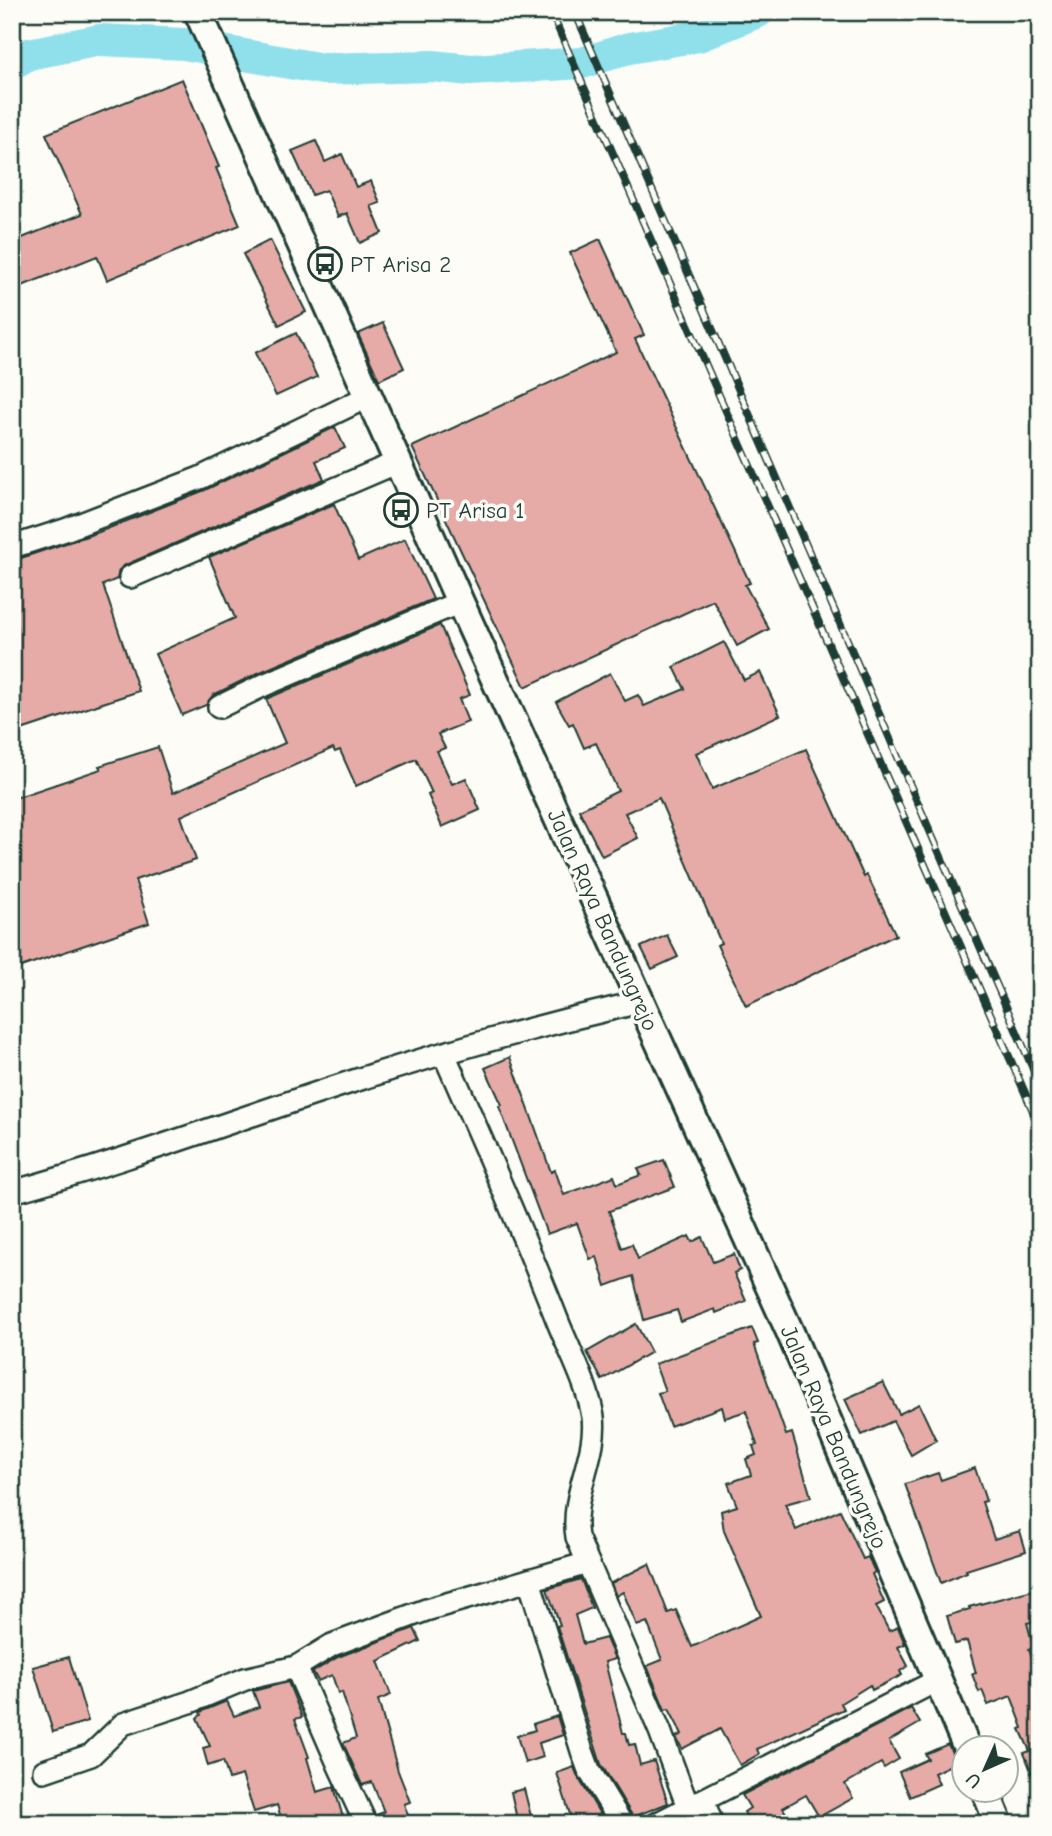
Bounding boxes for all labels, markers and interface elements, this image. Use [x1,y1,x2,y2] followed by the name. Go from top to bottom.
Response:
[306,245,344,283] bus stop icon: PT Arisa 2
[350,251,451,278] place label: PT Arisa 2
[382,491,420,529] bus stop icon: PT Arisa 1
[426,497,524,524] place label: PT Arisa 1
[542,805,664,1035] street label: Jalan Raya Bandungrejo
[775,1321,893,1553] street label: Jalan Raya Bandungrejo
[950,1734,1020,1804] north arrow
[961,1768,986,1793] text: U

